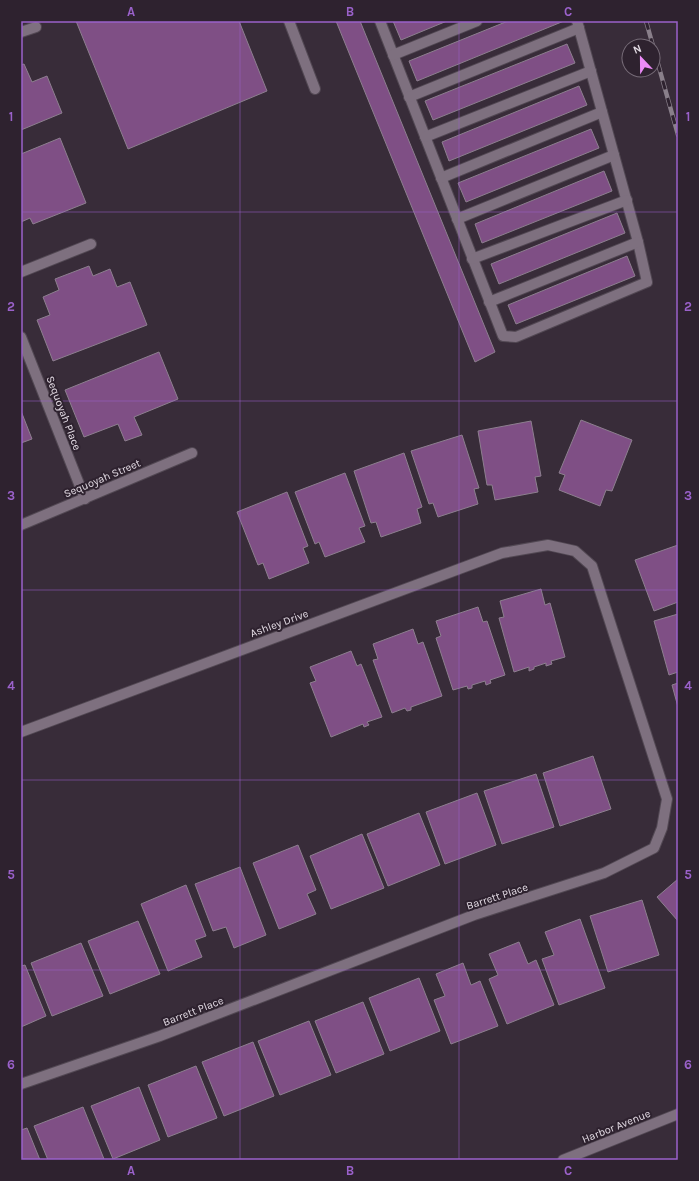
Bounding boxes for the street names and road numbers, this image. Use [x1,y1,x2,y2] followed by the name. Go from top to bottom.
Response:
[43,374,84,452] street label: Sequoyah Place
[62,456,142,500] street label: Sequoyah Street
[248,607,310,640] street label: Ashley Drive
[465,880,530,913] street label: Barrett Place
[161,994,226,1029] street label: Barrett Place
[580,1107,653,1146] street label: Harbor Avenue

